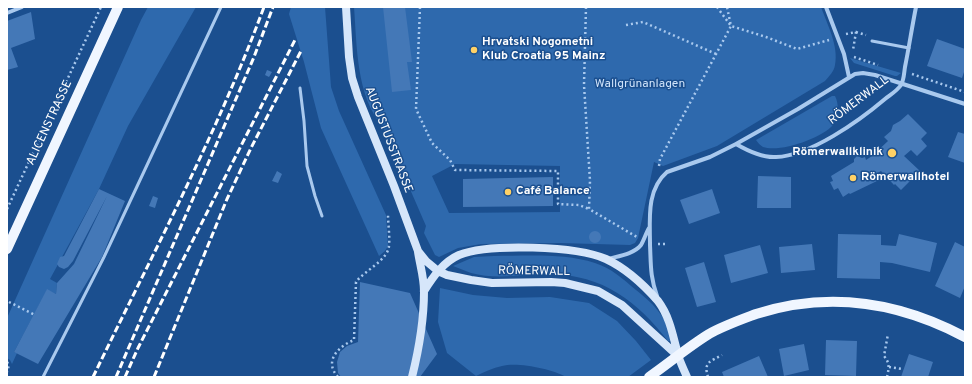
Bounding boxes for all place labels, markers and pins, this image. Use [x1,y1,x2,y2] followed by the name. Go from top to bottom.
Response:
[482,36,605,64] place label: Hrvatski Nogometni Klub Croatia 95 Mainz
[469,45,479,55] marker: Hrvatski Nogometni Klub Croatia 95 Mainz
[792,146,883,160] place label: Römerwallklinik
[886,147,898,159] marker: Römerwallklinik
[861,171,950,185] place label: Römerwallhotel
[848,173,858,183] marker: Römerwallhotel
[516,185,590,199] place label: Café Balance
[503,187,513,197] marker: Café Balance

